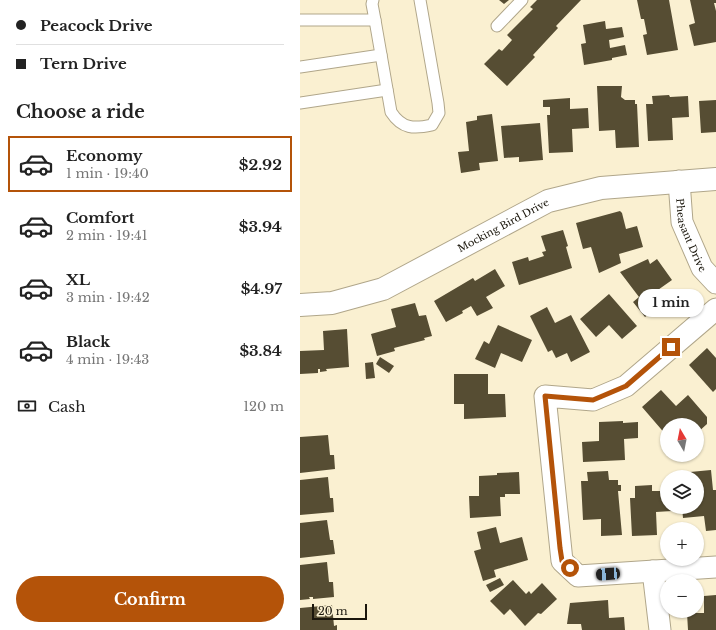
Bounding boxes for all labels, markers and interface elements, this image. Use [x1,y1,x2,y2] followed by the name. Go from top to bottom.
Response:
[40,16,153,35] text: Peacock Drive
[40,54,127,73] text: Tern Drive
[16,101,145,123] text: Choose a ride
[18,146,54,182] icon: car
[66,146,143,165] text: Economy
[239,155,282,174] text: $2.92
[66,165,149,182] text: 1 min · 19:40
[455,195,551,255] street label: Mocking Bird Drive
[674,198,709,275] street label: Pheasant Drive
[18,208,54,244] icon: car
[66,208,134,227] text: Comfort
[239,217,282,236] text: $3.94
[66,227,148,244] text: 2 min · 19:41
[18,270,54,306] icon: car
[66,270,90,289] text: XL
[241,279,282,298] text: $4.97
[66,289,150,306] text: 3 min · 19:42
[638,289,704,317] callout: 1 min
[652,294,690,311] text: 1 min
[18,332,54,368] icon: car
[66,332,110,351] text: Black
[662,338,680,356] route end
[239,341,282,360] text: $3.84
[66,351,149,368] text: 4 min · 19:43
[16,395,38,417] icon: cash
[48,397,85,416] text: Cash
[243,398,284,415] text: 120 m
[660,418,704,462] north arrow
[660,418,704,618] map controls
[660,470,704,514] button: layers
[660,522,704,566] button: +
[561,559,579,577] route start
[596,567,620,581] car
[660,574,704,618] button: −
[16,576,284,622] button: Confirm
[312,602,367,621] scale bar
[318,604,348,618] text: 20 m

